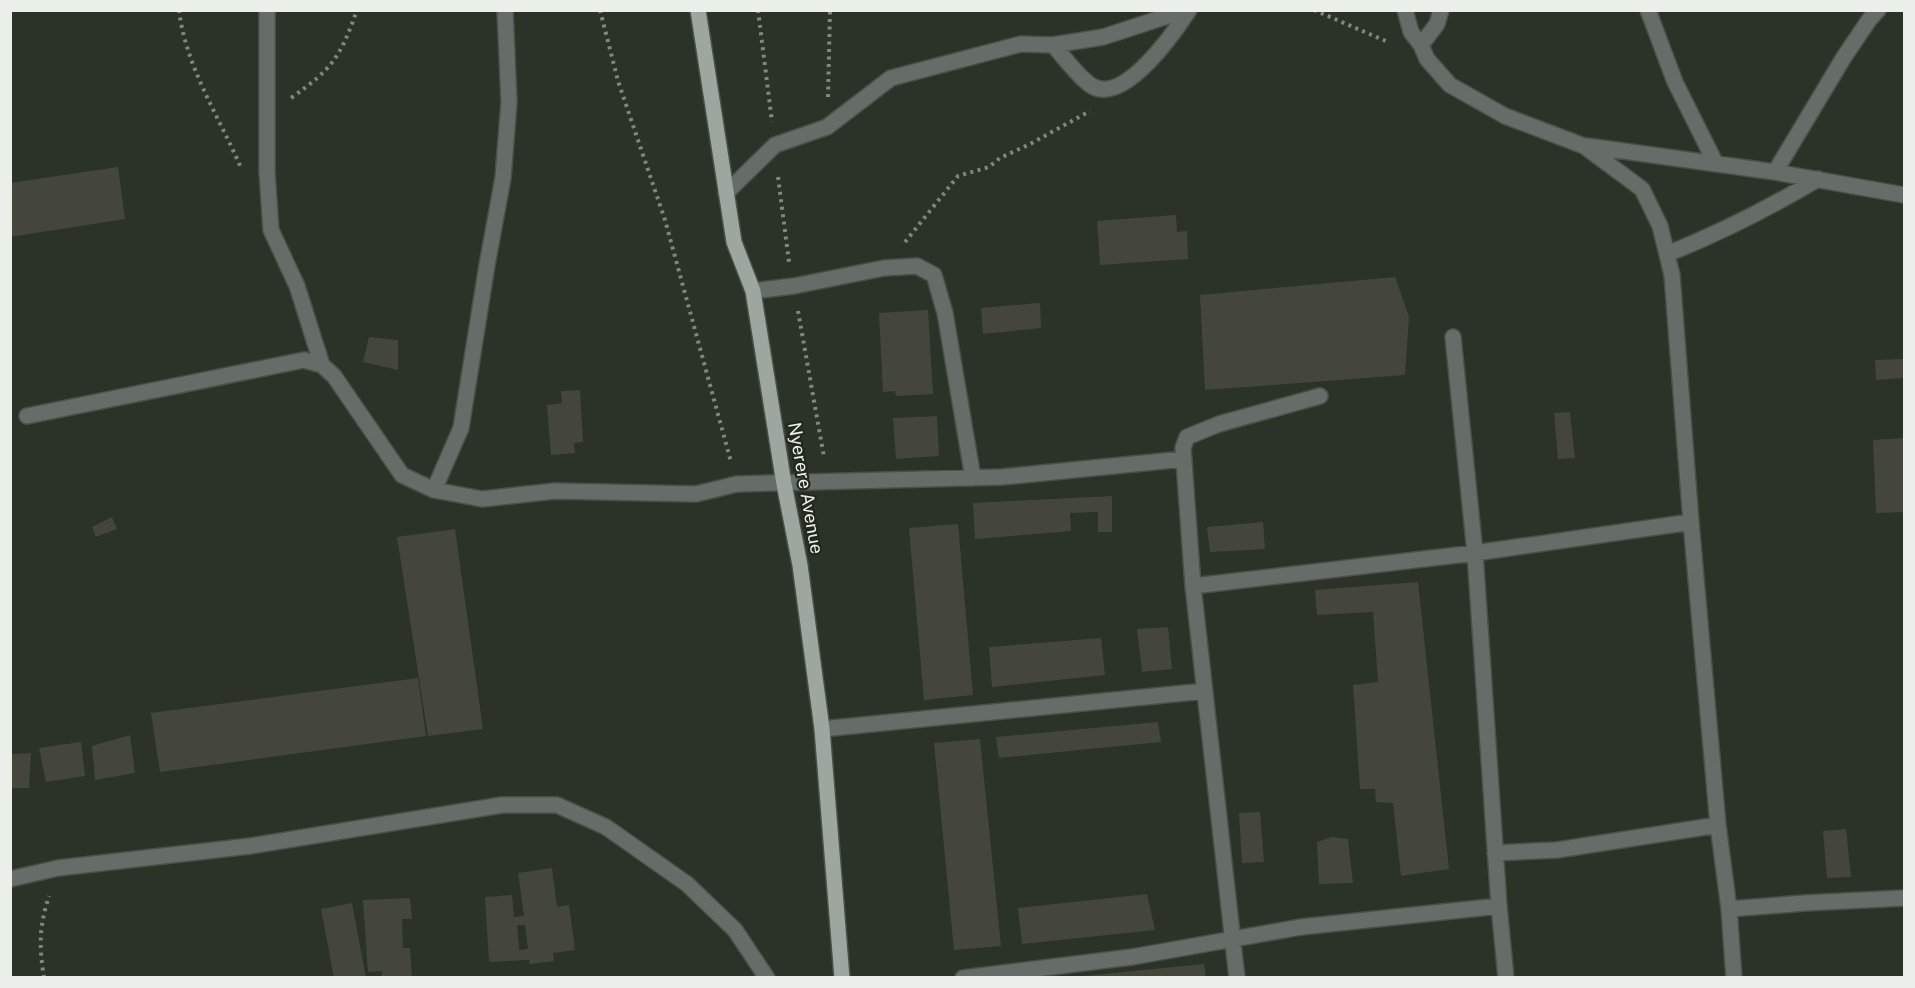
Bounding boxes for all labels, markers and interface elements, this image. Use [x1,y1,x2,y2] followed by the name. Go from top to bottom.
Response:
[784,420,828,556] street label: Nyerere Avenue

